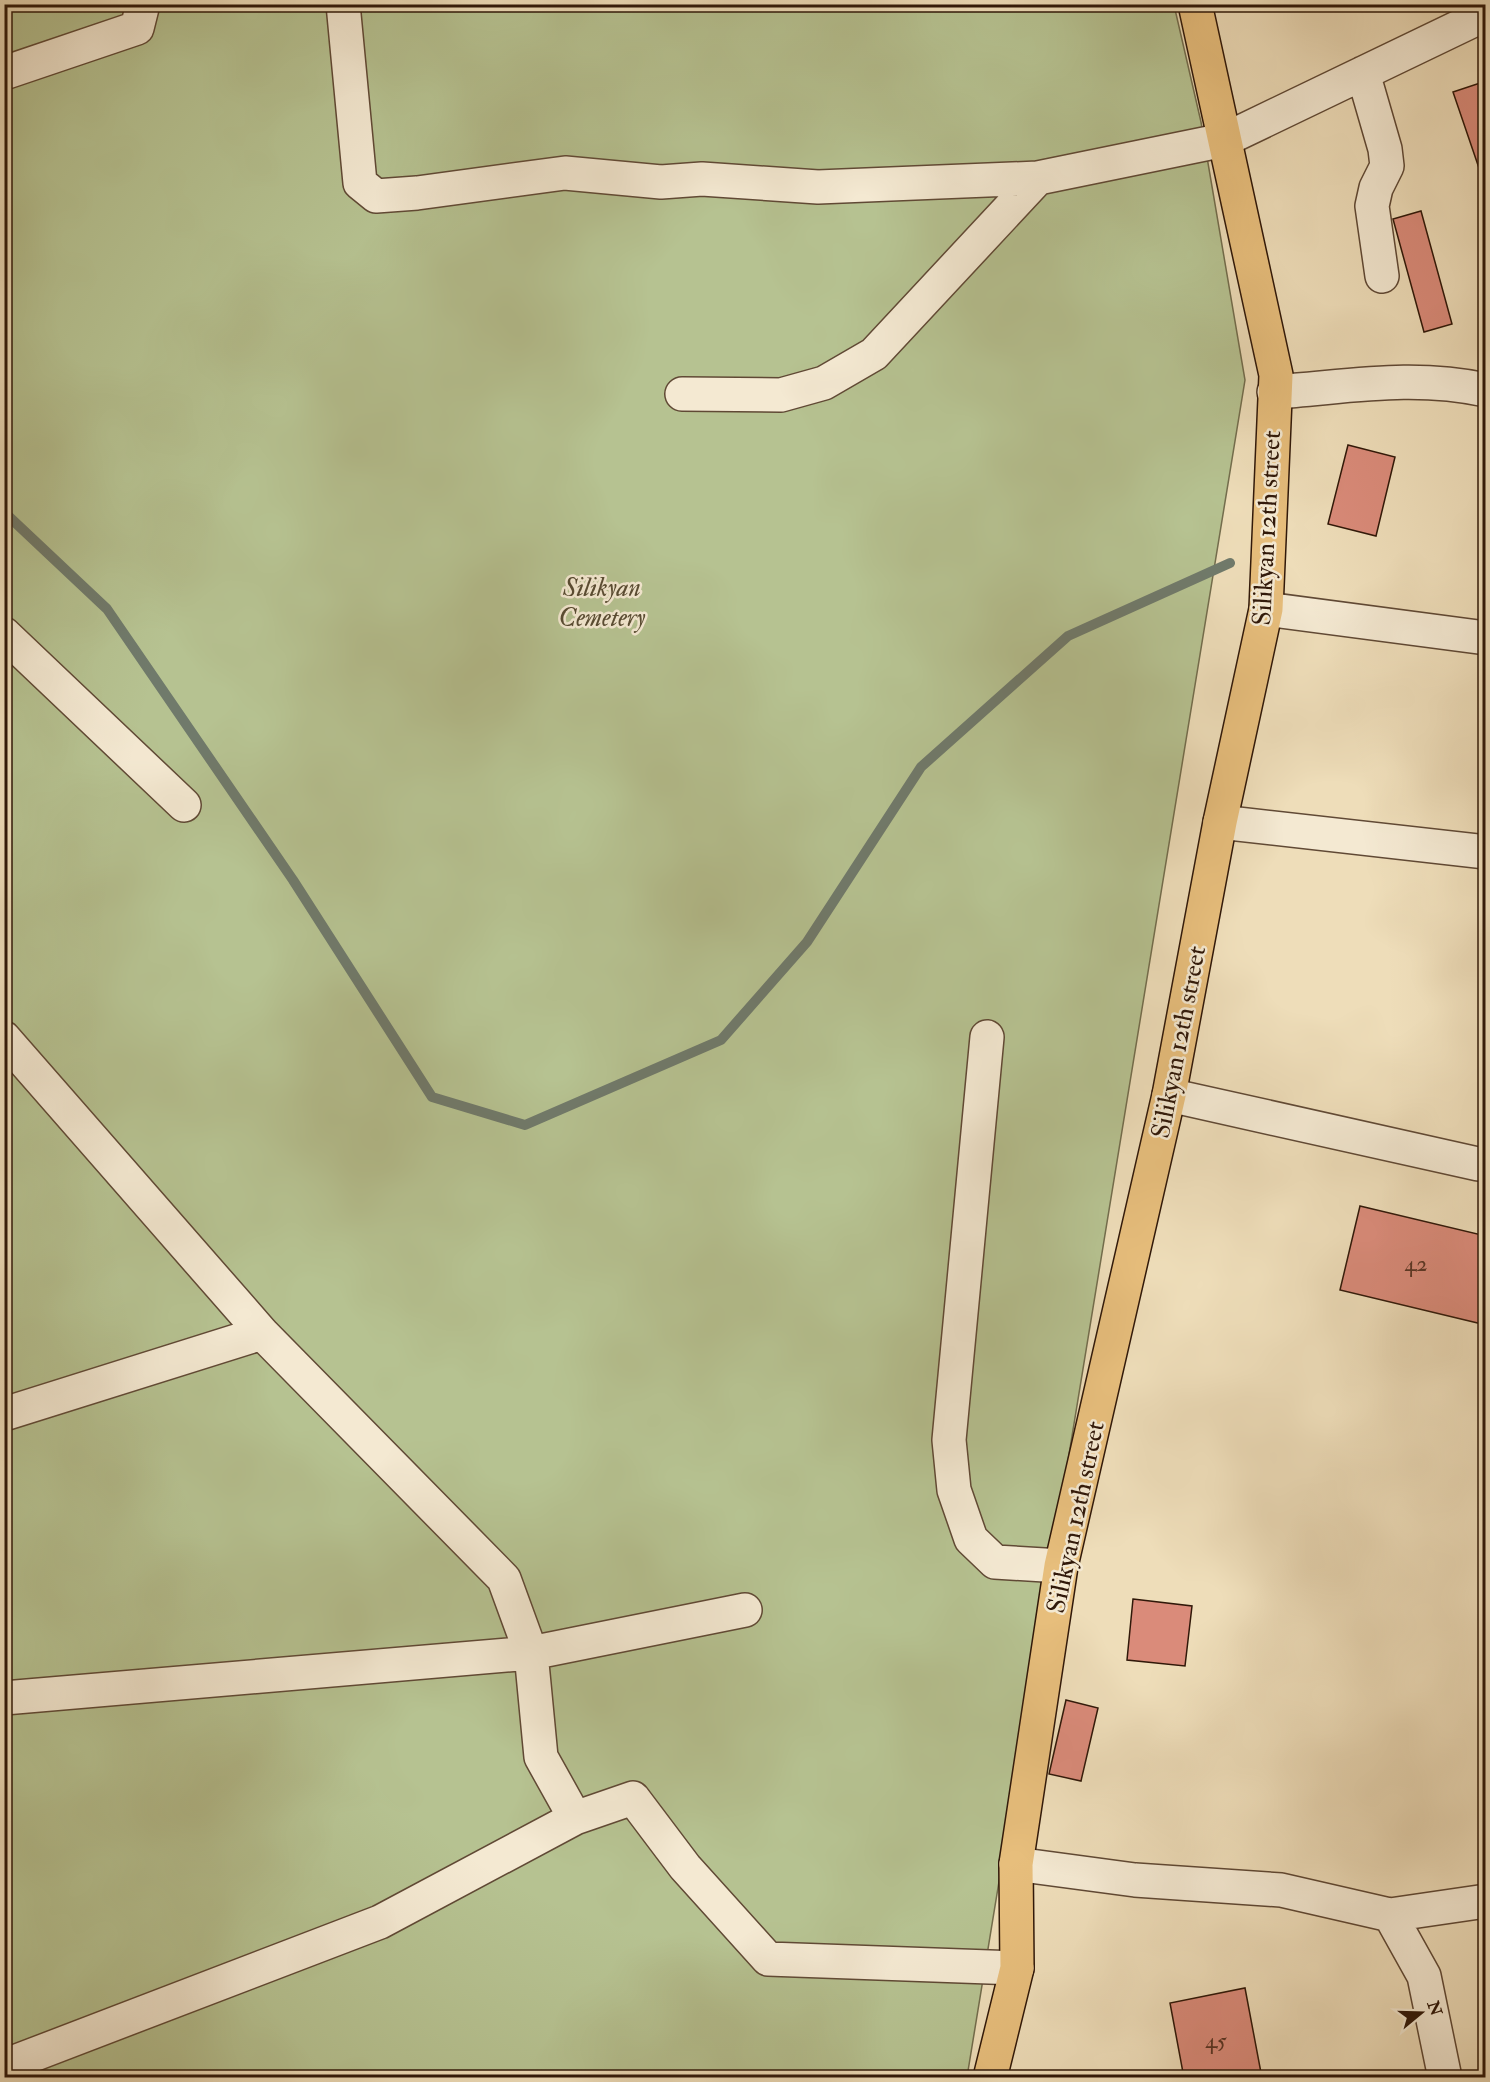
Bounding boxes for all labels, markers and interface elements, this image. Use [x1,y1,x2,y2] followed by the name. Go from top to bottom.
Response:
[1246,430,1288,626] street label: Silikyan 12th street
[559,572,646,634] park label: Silikyan Cemetery
[1145,943,1213,1141] street label: Silikyan 12th street
[1404,1250,1428,1278] house number: 42
[1040,1418,1112,1616] street label: Silikyan 12th street
[1391,1983,1451,2043] north arrow
[1422,1997,1446,2019] text: N
[1205,2027,1227,2055] house number: 45

